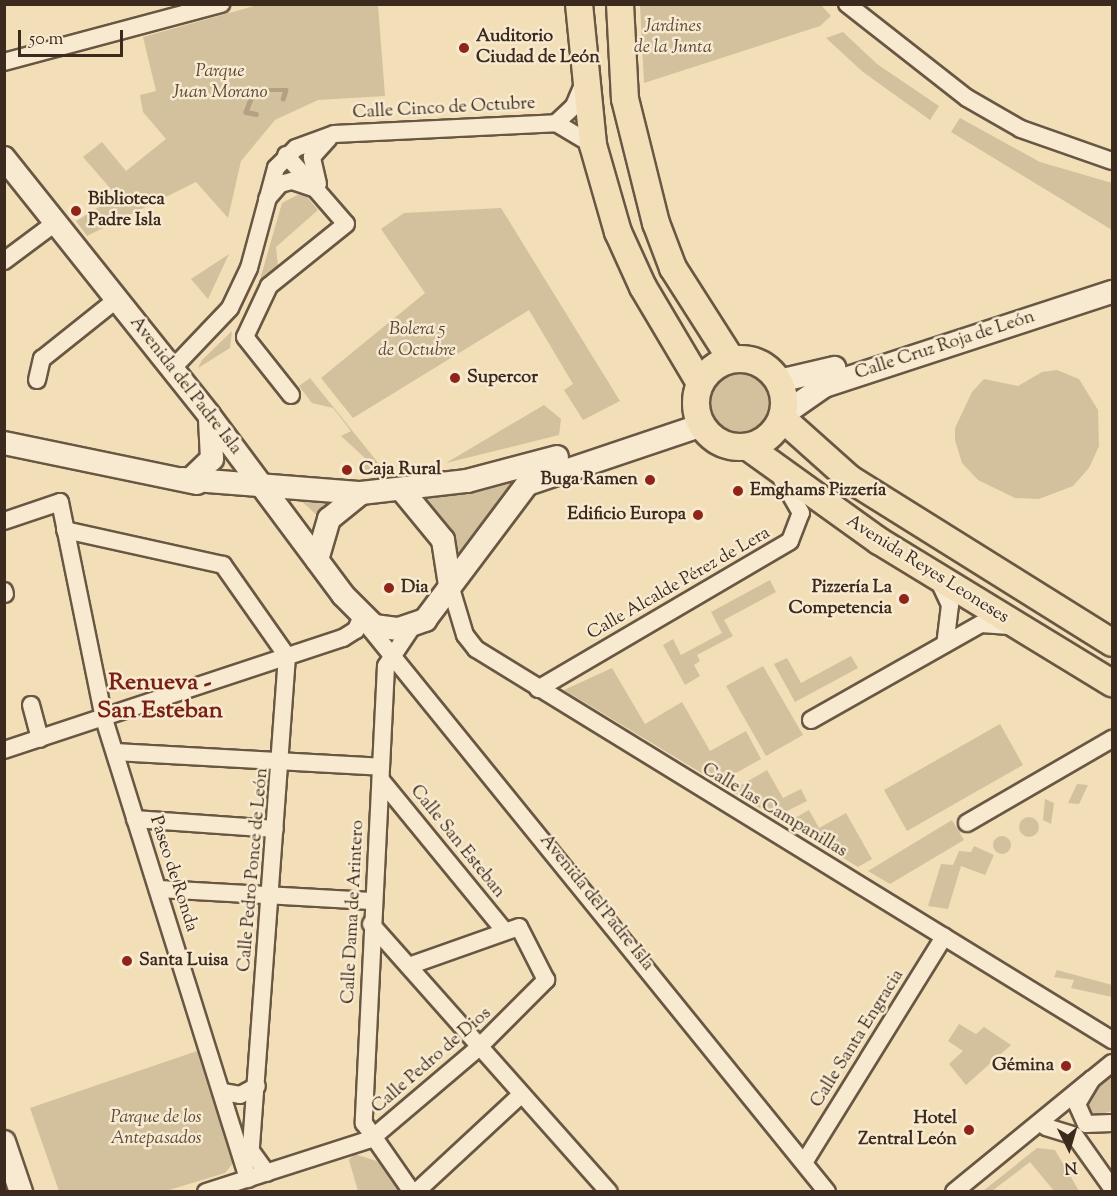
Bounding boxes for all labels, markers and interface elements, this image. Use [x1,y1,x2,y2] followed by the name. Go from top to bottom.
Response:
[634,17,712,60] park label: Jardines de la Junta
[21,18,126,56] scale bar
[29,27,63,53] text: 50 m
[476,27,600,70] place label: Auditorio Ciudad de León
[457,41,471,55] marker: Auditorio Ciudad de León
[172,62,268,104] park label: Parque Juan Morano
[352,93,536,125] street label: Calle Cinco de Octubre
[88,190,165,232] place label: Biblioteca Padre Isla
[69,204,83,218] marker: Biblioteca Padre Isla
[852,307,1038,385] street label: Calle Cruz Roja de León
[124,313,246,459] street label: Avenida del Padre Isla
[378,320,456,362] park label: Bolera 5 de Octubre
[467,367,538,389] place label: Supercor
[448,371,462,385] marker: Supercor
[359,459,441,481] place label: Caja Rural
[340,463,354,477] marker: Caja Rural
[540,469,638,491] place label: Buga Ramen
[643,473,657,487] marker: Buga Ramen
[750,480,886,502] place label: Emghams Pizzería
[731,484,745,498] marker: Emghams Pizzería
[567,504,686,526] place label: Edificio Europa
[691,508,705,522] marker: Edificio Europa
[842,511,1012,629] street label: Avenida Reyes Leoneses
[584,523,774,645] street label: Calle Alcalde Pérez de Lera
[401,577,429,599] place label: Dia
[789,578,892,620] place label: Pizzería La Competencia
[382,581,396,595] marker: Dia
[897,592,911,606] marker: Pizzería La Competencia
[97,670,223,726] district label: Renueva - San Esteban
[697,759,851,863] street label: Calle las Campanillas
[234,767,274,973] street label: Calle Pedro Ponce de León
[405,781,509,903] street label: Calle San Esteban
[144,813,202,935] street label: Paseo de Ronda
[338,819,370,1005] street label: Calle Dama de Arintero
[534,830,658,976] street label: Avenida del Padre Isla
[139,950,228,972] place label: Santa Luisa
[120,954,134,968] marker: Santa Luisa
[807,966,909,1112] street label: Calle Santa Engracia
[368,1003,496,1119] street label: Calle Pedro de Dios
[992,1055,1054,1077] place label: Gémina
[1059,1059,1073,1073] marker: Gémina
[110,1108,202,1150] park label: Parque de los Antepasados
[858,1109,957,1152] place label: Hotel Zentral León
[1039,1118,1099,1178] north arrow
[962,1123,976,1137] marker: Hotel Zentral León
[1063,1154,1078,1178] text: N

